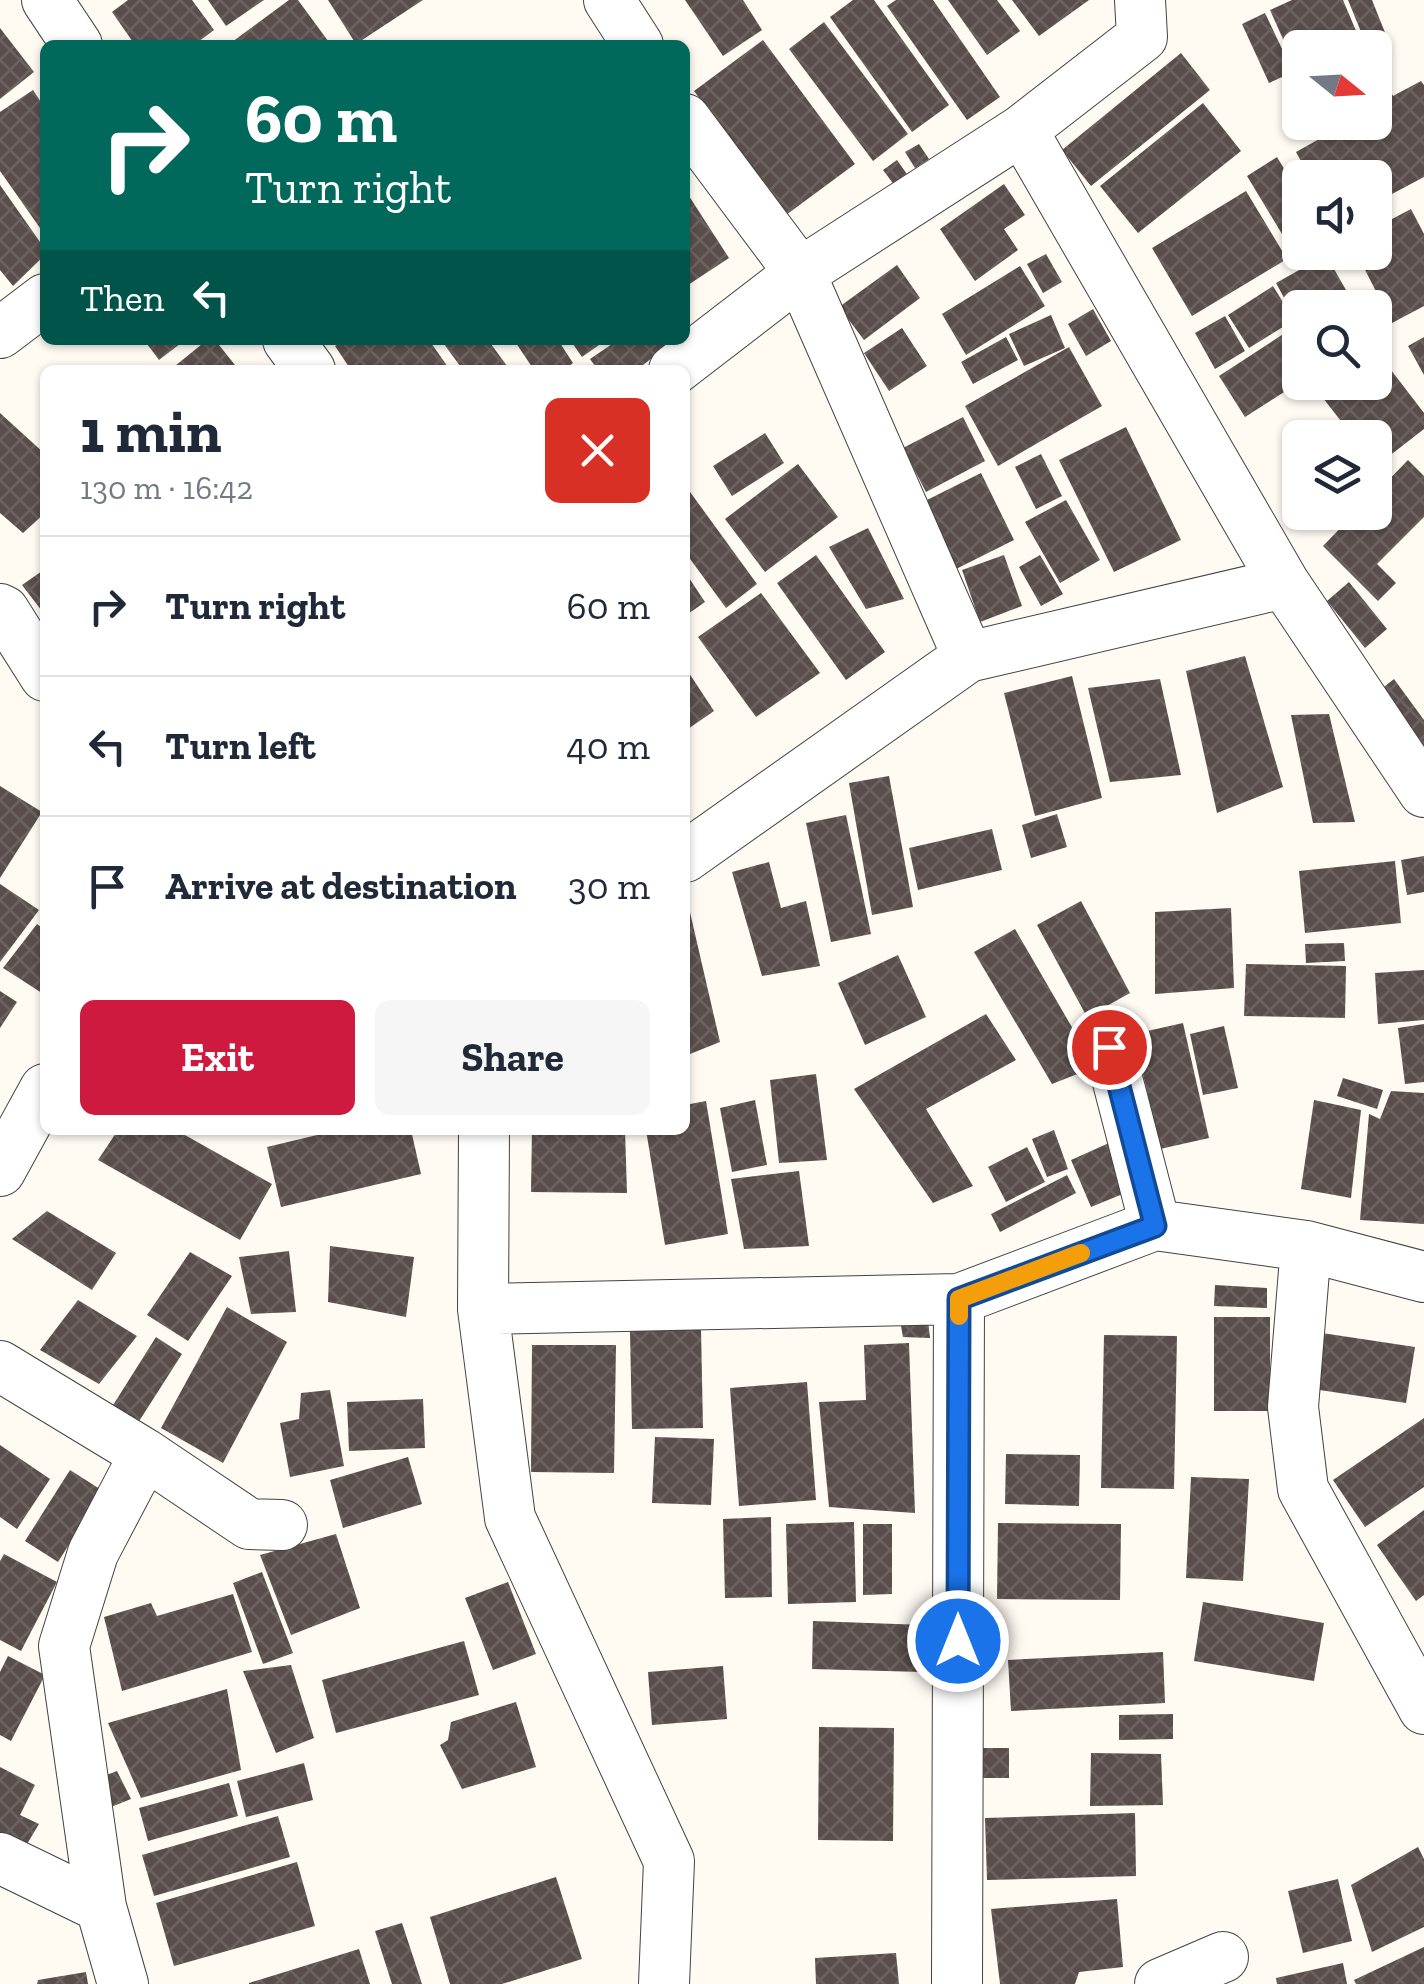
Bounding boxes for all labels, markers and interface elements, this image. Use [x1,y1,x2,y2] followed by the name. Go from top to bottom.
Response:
[1282,30,1392,140] north arrow
[1282,30,1392,530] map controls
[245,76,397,160] text: 60 m
[80,80,210,210] icon: right
[1282,160,1392,270] button: sound
[245,161,451,215] text: Turn right
[184,270,239,325] icon: left
[80,275,164,321] text: Then
[1282,290,1392,400] button: search
[80,395,222,467] text: 1 min
[545,398,650,503] button: close
[1282,420,1392,530] button: layers
[80,469,253,507] text: 130 m · 16:42
[80,579,135,634] icon: right
[165,583,345,629] text: Turn right
[567,583,650,629] text: 60 m
[80,719,135,774] icon: left
[165,723,316,769] text: Turn left
[566,723,650,769] text: 40 m
[80,859,135,914] icon: arrive
[165,863,516,909] text: Arrive at destination
[568,863,650,909] text: 30 m
[80,1000,355,1115] button: Exit
[375,1000,650,1115] button: Share
[1067,1005,1152,1090] pin
[1082,1020,1137,1075] icon: arrive
[906,1589,1010,1693] position arrow

